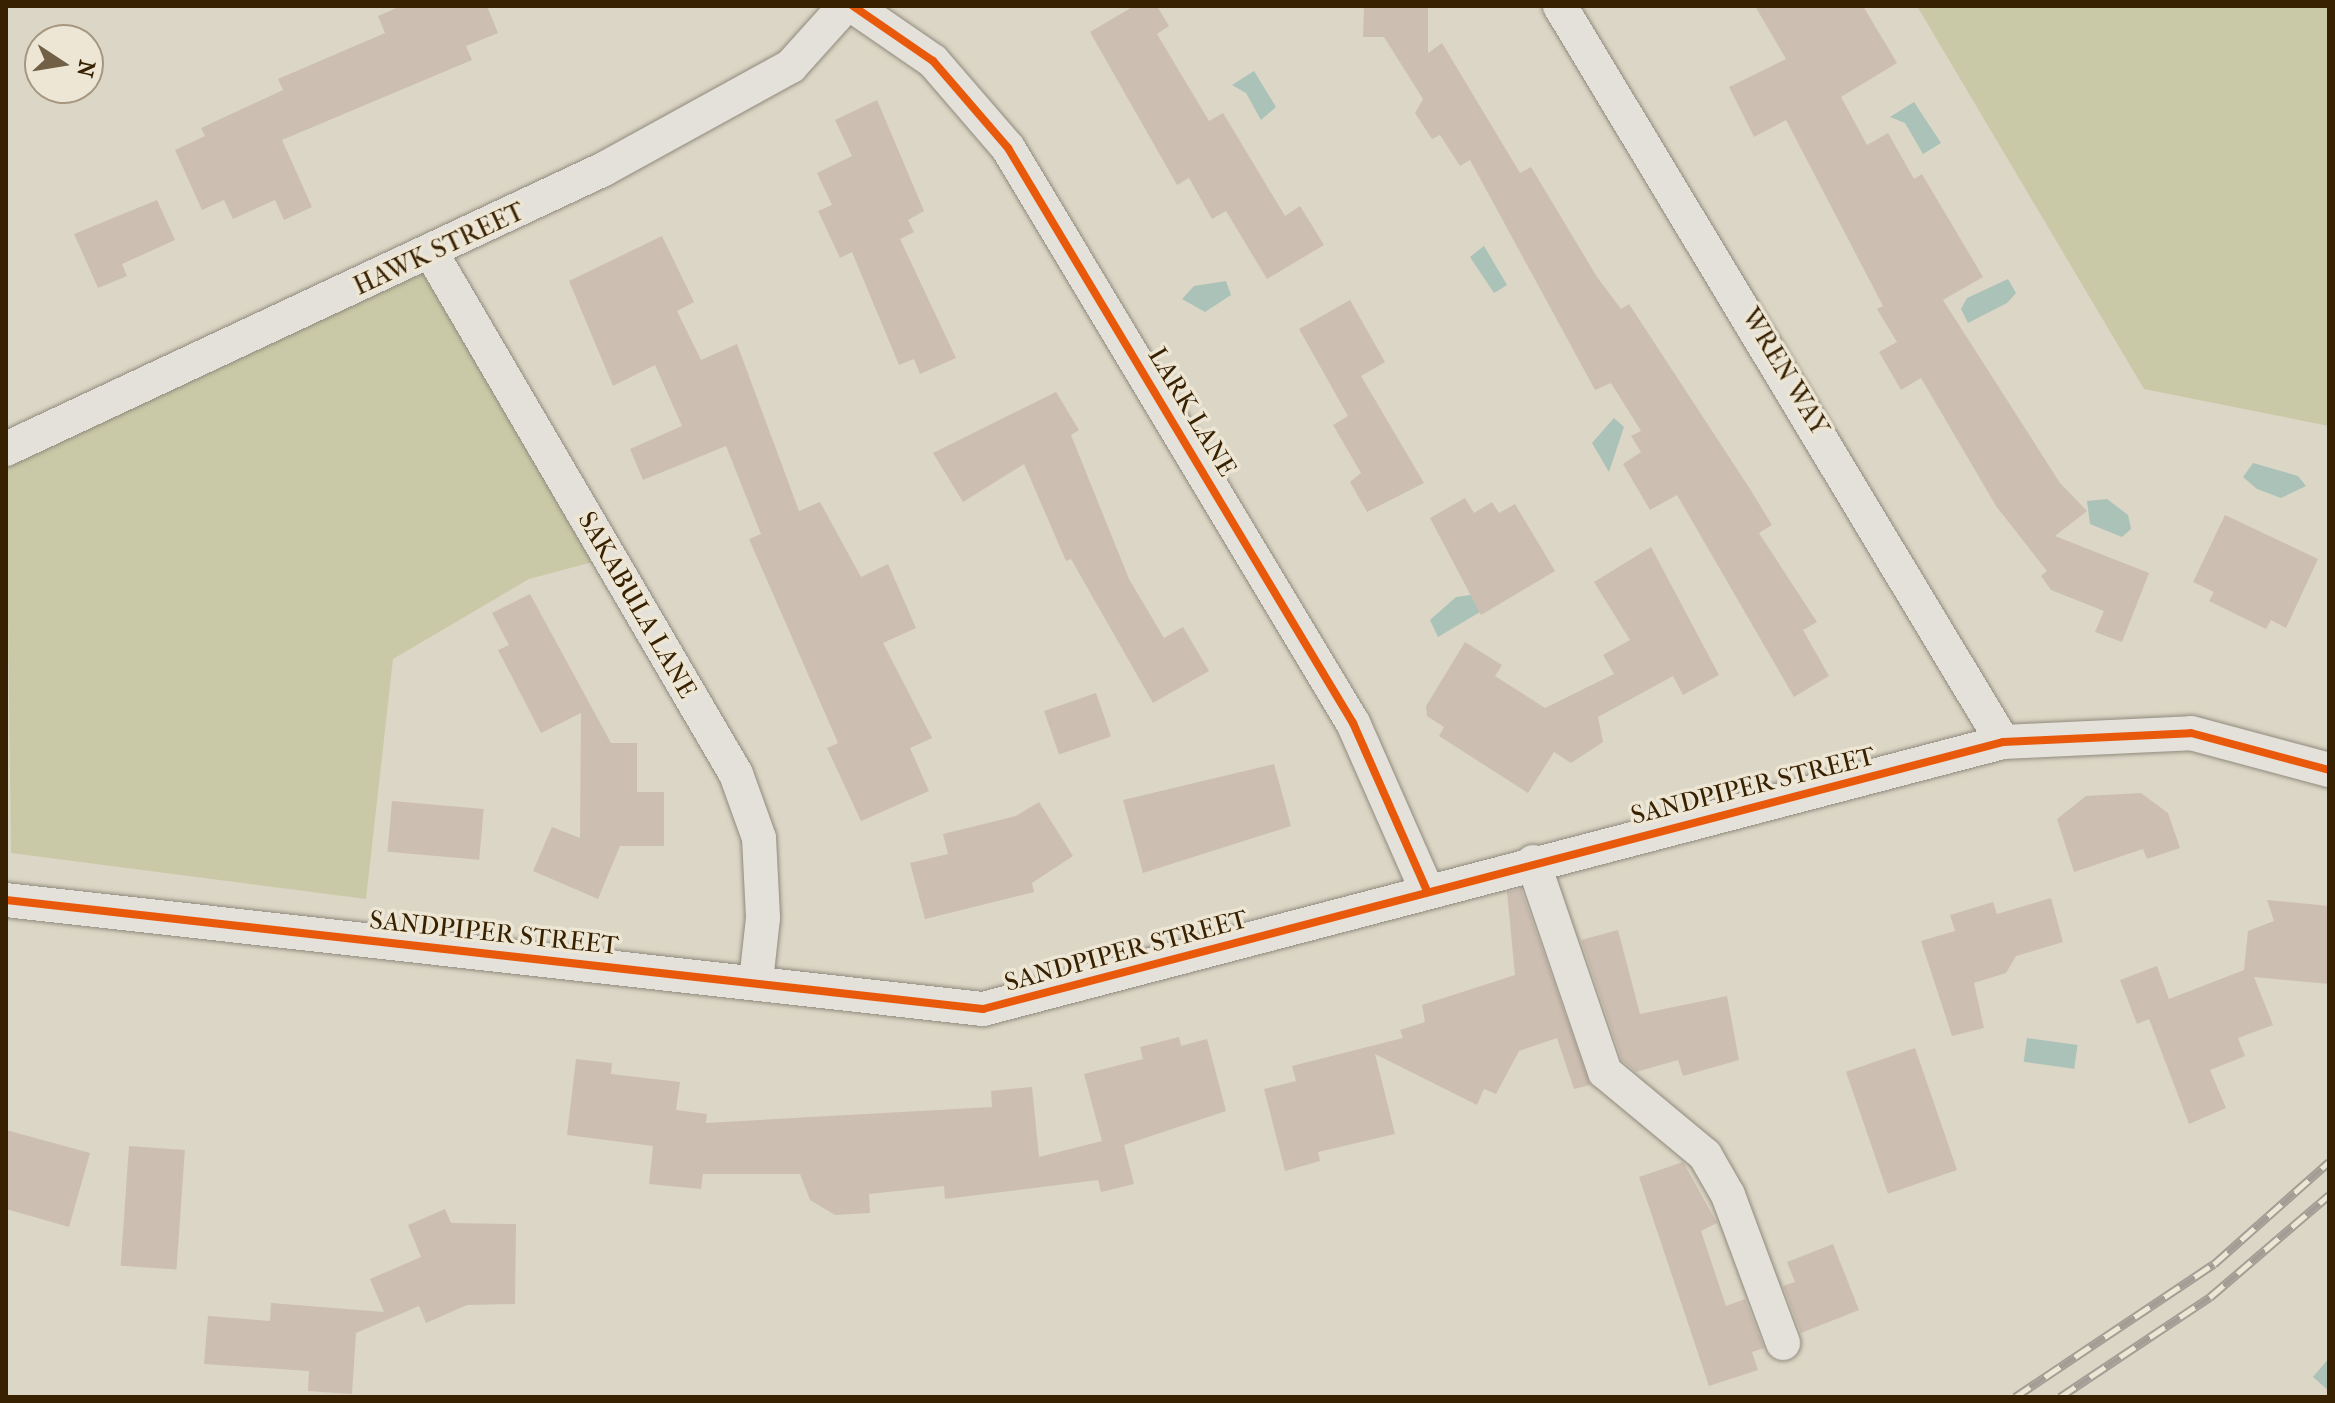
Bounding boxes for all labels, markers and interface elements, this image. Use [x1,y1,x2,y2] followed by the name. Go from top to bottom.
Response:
[24,24,104,104] north arrow
[71,58,100,79] text: N
[349,196,529,302] street label: HAWK STREET
[1735,303,1835,441] street label: WREN WAY
[1141,342,1243,482] street label: LARK LANE
[571,506,703,704] street label: SAKABULA LANE
[1628,741,1878,831] street label: SANDPIPER STREET
[368,904,620,962] street label: SANDPIPER STREET
[1001,904,1251,998] street label: SANDPIPER STREET

